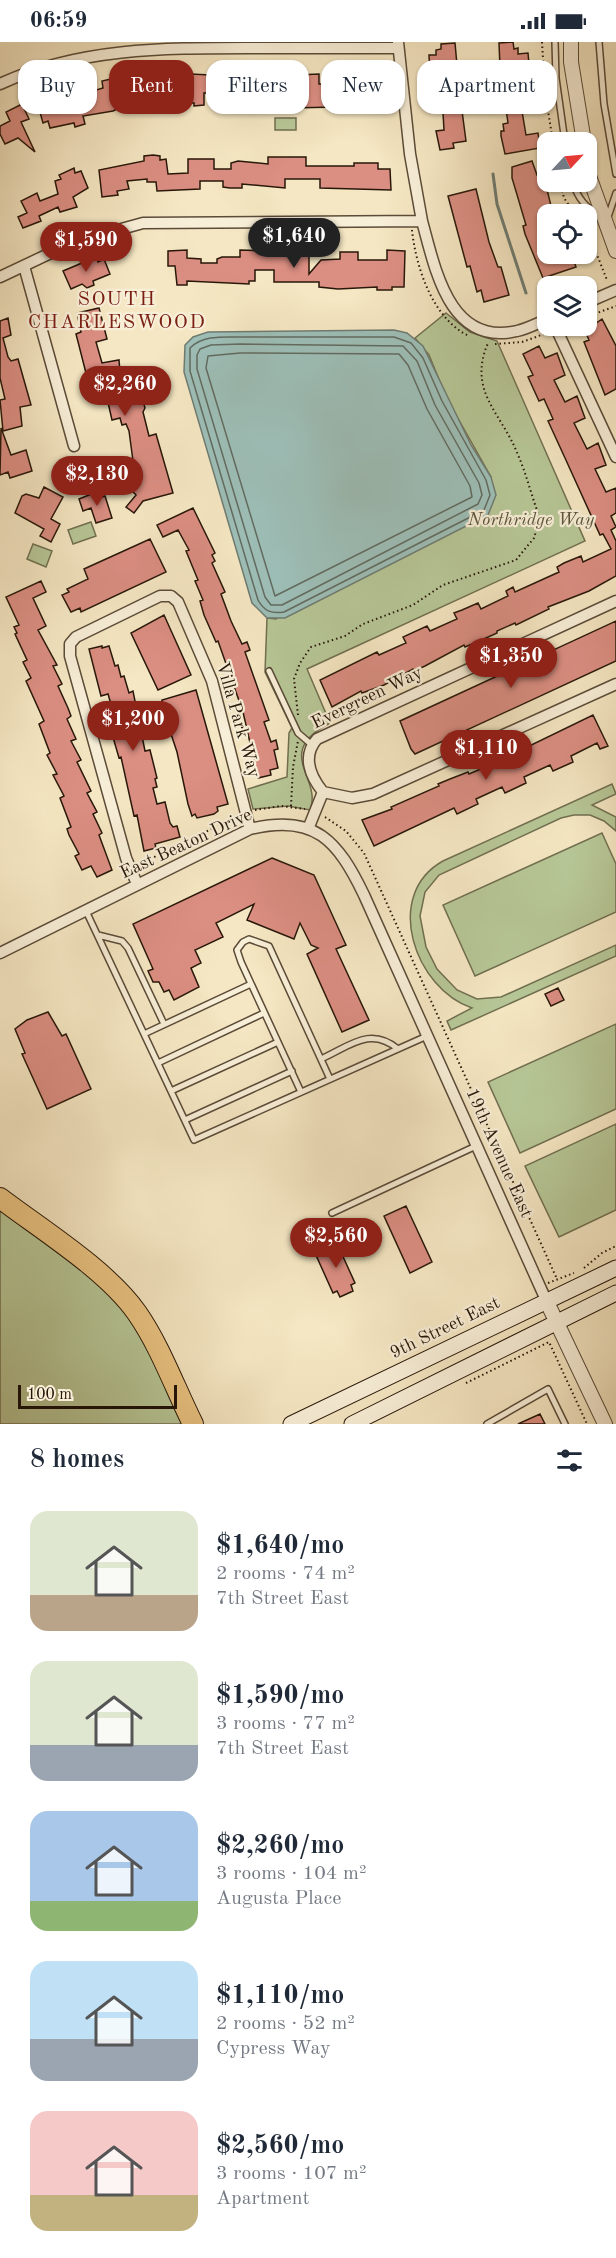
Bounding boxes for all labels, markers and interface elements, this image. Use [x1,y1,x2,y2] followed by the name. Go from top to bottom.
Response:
[30,10,87,32] text: 06:59
[18,60,97,114] chip: Buy
[109,60,194,114] chip: Rent
[206,60,309,114] chip: Filters
[321,60,405,114] chip: New
[417,60,557,114] chip: Apartment
[537,132,597,192] north arrow
[537,132,597,336] map controls
[537,204,597,264] button: locate
[245,218,343,269] pin: $1,640
[37,222,135,273] pin: $1,590
[262,227,326,247] text: $1,640
[54,231,118,251] text: $1,590
[537,276,597,336] button: layers
[28,290,206,333] district label: SOUTH CHARLESWOOD
[76,366,174,417] pin: $2,260
[93,375,157,395] text: $2,260
[48,456,146,507] pin: $2,130
[65,465,129,485] text: $2,130
[467,511,595,529] park label: Northridge Way
[462,638,560,689] pin: $1,350
[479,647,543,667] text: $1,350
[213,660,263,780] street label: Villa Park Way
[309,663,426,733] street label: Evergreen Way
[84,701,182,752] pin: $1,200
[101,710,165,730] text: $1,200
[437,730,535,781] pin: $1,110
[454,739,518,759] text: $1,110
[117,806,255,882] street label: East Beaton Drive
[462,1086,536,1220] street label: 19th Avenue East
[287,1218,385,1269] pin: $2,560
[304,1227,368,1247] text: $2,560
[387,1294,503,1362] street label: 9th Street East
[18,1382,177,1410] scale bar
[27,1387,72,1403] text: 100 m
[553,1444,586,1477] icon: filters
[30,1447,124,1473] text: 8 homes
[216,1533,344,1559] text: $1,640/mo
[78,1535,150,1607] icon: home
[216,1564,355,1584] text: 2 rooms · 74 m²
[216,1589,349,1609] text: 7th Street East
[216,1683,344,1709] text: $1,590/mo
[78,1685,150,1757] icon: home
[216,1714,355,1734] text: 3 rooms · 77 m²
[216,1739,349,1759] text: 7th Street East
[216,1833,344,1859] text: $2,260/mo
[78,1835,150,1907] icon: home
[216,1864,366,1884] text: 3 rooms · 104 m²
[216,1889,341,1909] text: Augusta Place
[216,1983,344,2009] text: $1,110/mo
[78,1985,150,2057] icon: home
[216,2014,355,2034] text: 2 rooms · 52 m²
[216,2039,331,2059] text: Cypress Way
[216,2133,344,2159] text: $2,560/mo
[78,2135,150,2207] icon: home
[216,2164,366,2184] text: 3 rooms · 107 m²
[216,2189,310,2209] text: Apartment

